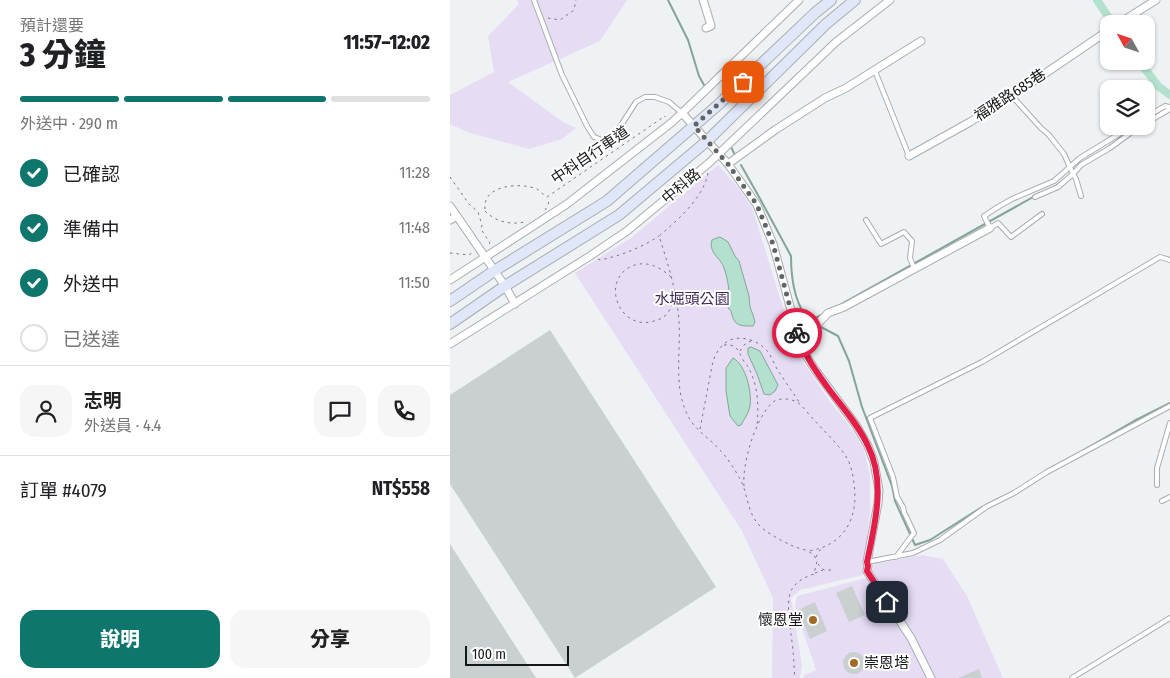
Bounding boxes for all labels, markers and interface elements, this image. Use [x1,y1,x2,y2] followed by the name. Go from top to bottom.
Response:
[1100,15,1155,70] north arrow
[1100,15,1155,135] map controls
[20,16,84,35] text: 預計還要
[343,31,430,54] text: 11:57–12:02
[20,36,106,74] text: 3 分鐘
[722,61,764,103] pin
[971,65,1049,125] street label: 福雅路685巷
[729,68,757,96] icon: bag
[1100,80,1155,135] button: layers
[20,114,118,133] text: 外送中 · 290 m
[548,122,632,188] street label: 中科自行車道
[20,159,48,187] icon: check
[63,163,120,186] text: 已確認
[399,163,430,182] text: 11:28
[658,165,704,207] street label: 中科路
[20,214,48,242] icon: check
[63,218,120,241] text: 準備中
[399,218,430,237] text: 11:48
[20,269,48,297] icon: check
[63,273,120,296] text: 外送中
[399,273,430,292] text: 11:50
[654,290,730,308] park label: 水堀頭公園
[772,308,822,358] courier
[783,319,811,347] icon: bike
[63,328,120,351] text: 已送達
[20,385,72,437] button: person
[314,385,366,437] button: chat
[378,385,430,437] button: phone
[84,389,122,412] text: 志明
[84,416,161,435] text: 外送員 · 4.4
[372,477,430,500] text: NT$558
[20,479,107,502] text: 訂單 #4079
[866,581,908,623] pin
[873,588,901,616] icon: home
[20,610,220,668] button: 說明
[230,610,430,668] button: 分享
[758,611,803,629] place label: 懷恩堂
[807,614,819,626] marker: 懷恩堂
[465,643,569,666] scale bar
[472,646,506,663] text: 100 m
[864,654,909,672] place label: 崇恩塔
[848,657,860,669] marker: 崇恩塔

